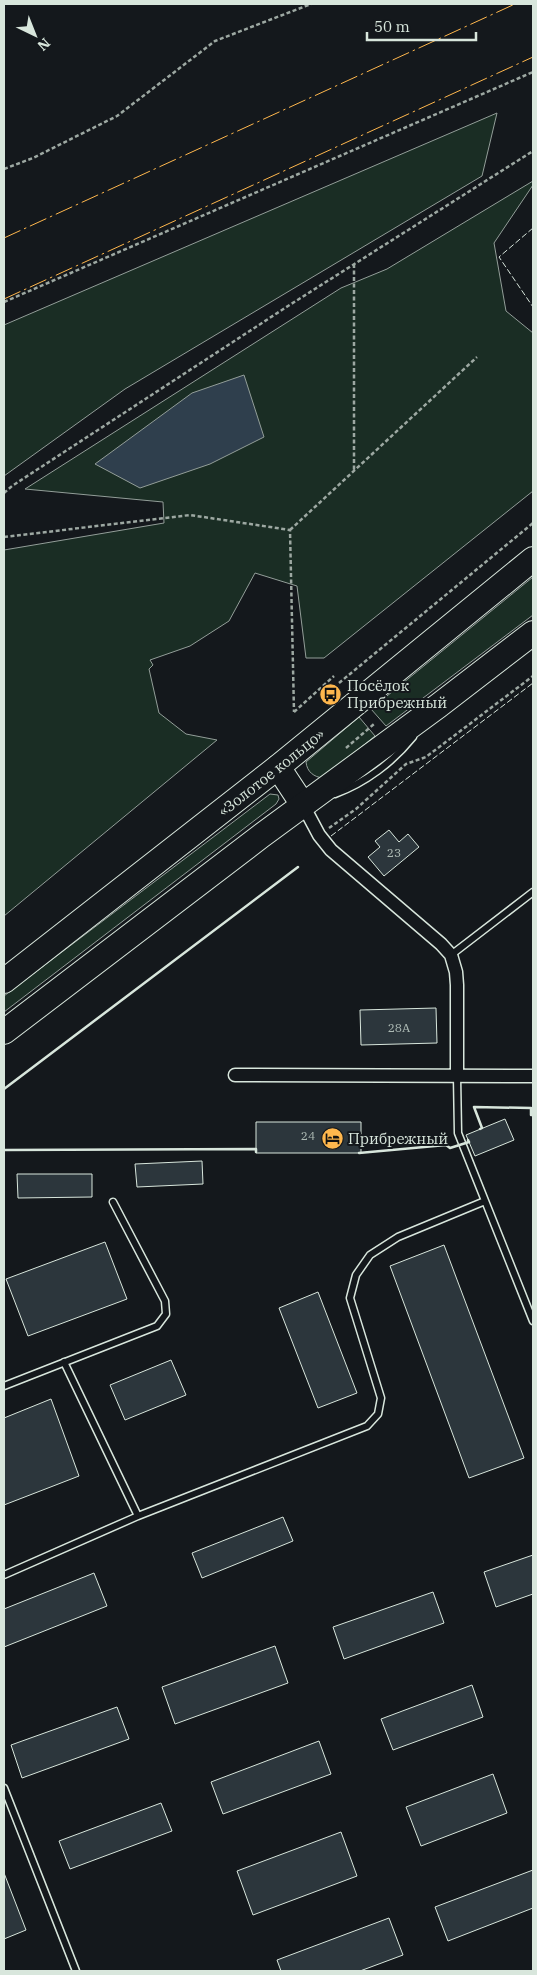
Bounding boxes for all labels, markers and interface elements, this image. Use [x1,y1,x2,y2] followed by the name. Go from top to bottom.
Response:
[10,10,60,60] north arrow
[367,10,476,42] scale bar
[374,17,410,36] text: 50 m
[34,34,54,55] text: N
[347,676,447,712] place label: Посёлок Прибрежный
[319,682,343,706] bus stop icon: Посёлок Прибрежный
[214,724,328,820] street label: «Золотое кольцо»
[387,845,401,860] house number: 23
[388,1020,411,1035] house number: 28А
[320,1126,344,1150] hotel icon: Прибрежный
[301,1128,315,1143] house number: 24
[348,1129,448,1148] place label: Прибрежный

